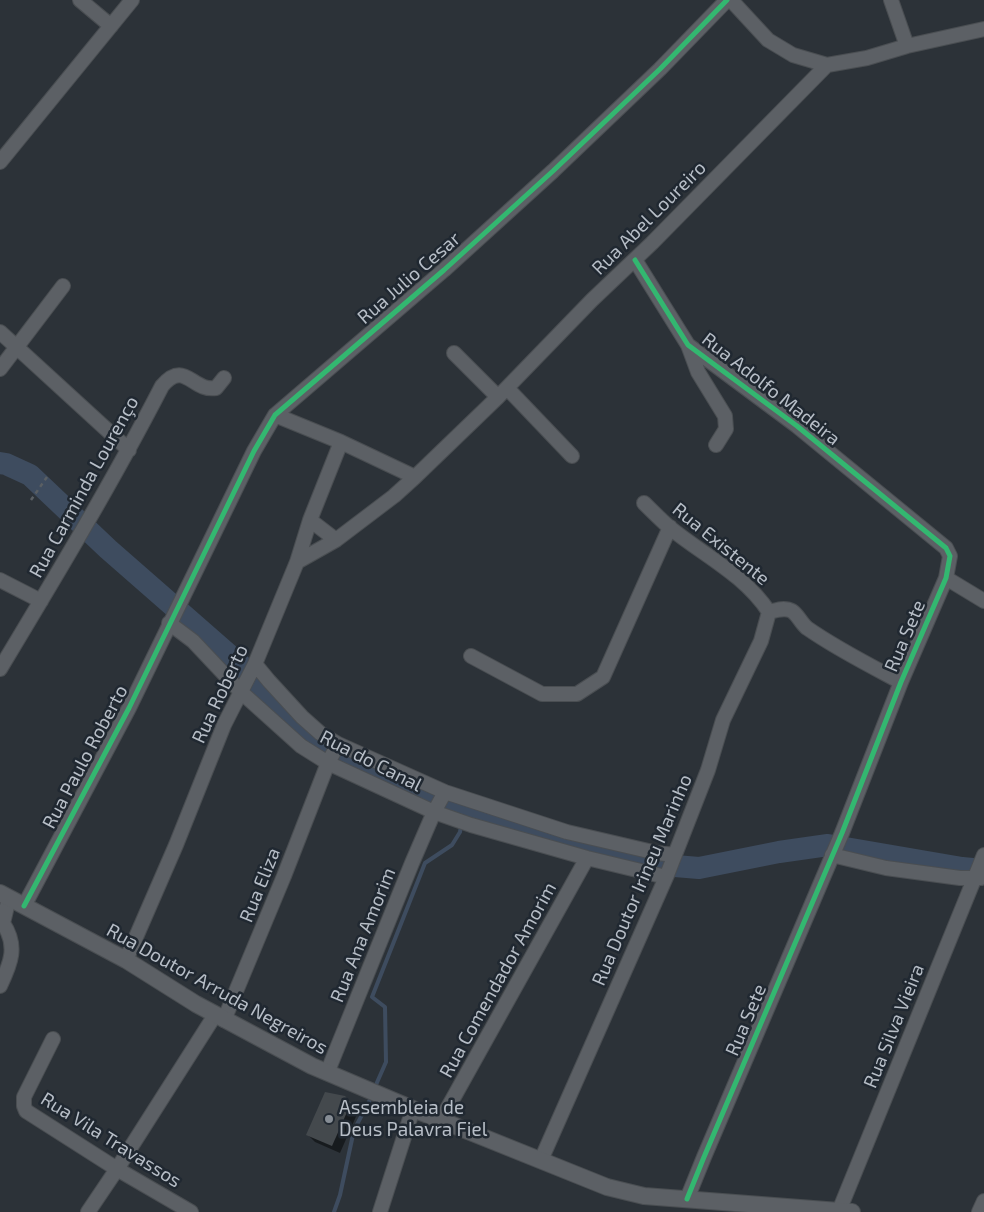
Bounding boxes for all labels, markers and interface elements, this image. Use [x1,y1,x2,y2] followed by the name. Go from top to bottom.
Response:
[587,156,711,280] street label: Rua Abel Loureiro
[353,227,465,329] street label: Rua Julio Cesar
[697,328,845,450] street label: Rua Adolfo Madeira
[25,392,143,582] street label: Rua Carminda Lourenço
[668,498,774,590] street label: Rua Existente
[880,597,930,675] street label: Rua Sete
[187,641,253,747] street label: Rua Roberto
[38,681,132,833] street label: Rua Paulo Roberto
[316,726,426,796] street label: Rua do Canal
[587,771,697,989] street label: Rua Doutor Irineu Marinho
[235,844,285,926] street label: Rua Eliza
[326,864,400,1006] street label: Rua Ana Amorim
[435,878,561,1082] street label: Rua Comendador Amorim
[103,919,331,1059] street label: Rua Doutor Arruda Negreiros
[859,961,929,1091] street label: Rua Silva Vieira
[721,981,771,1059] street label: Rua Sete
[37,1088,185,1192] street label: Rua Vila Travassos
[339,1097,487,1141] place label: Assembleia de Deus Palavra Fiel
[323,1113,335,1125] marker: Assembleia de Deus Palavra Fiel

